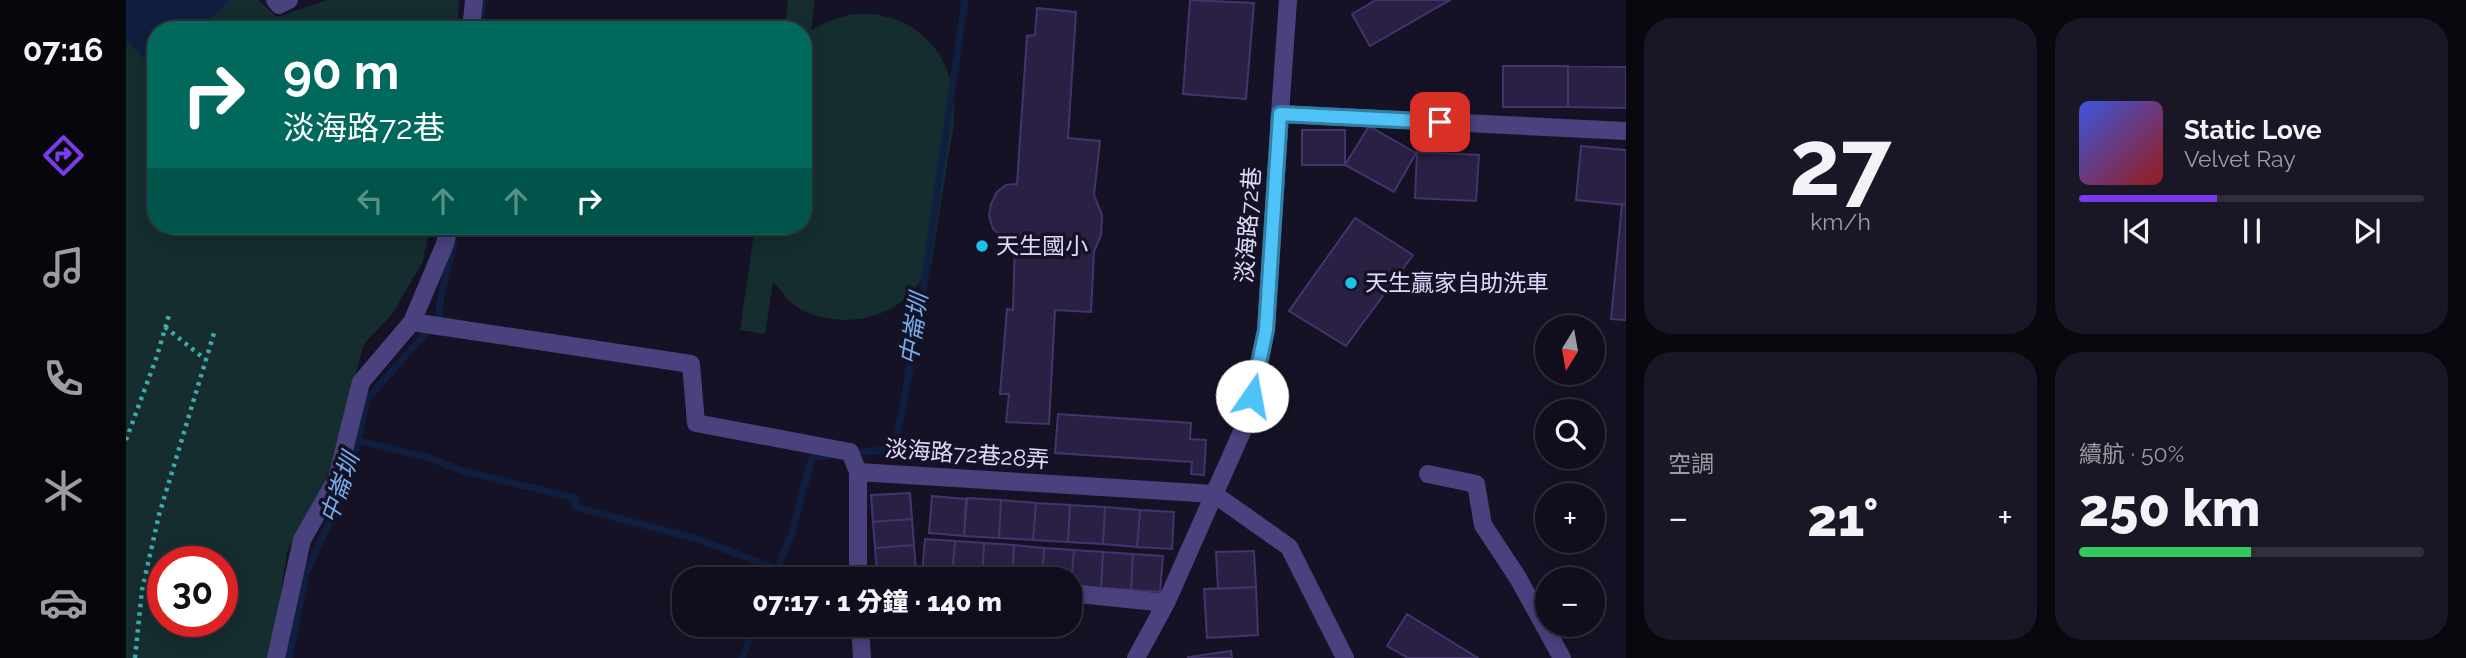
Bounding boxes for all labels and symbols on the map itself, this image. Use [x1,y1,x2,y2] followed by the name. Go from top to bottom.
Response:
[1410,92,1470,152] pin
[1230,166,1265,284] street label: 淡海路72巷
[996,232,1088,259] place label: 天生國小
[974,238,990,254] marker: 天生國小
[1365,269,1549,296] place label: 天生贏家自助洗車
[1343,275,1359,291] marker: 天生贏家自助洗車
[894,288,934,367] water label: 中崙圳
[1535,315,1605,385] north arrow
[1215,359,1289,433] position arrow
[884,434,1050,473] street label: 淡海路72巷28弄
[314,446,366,527] water label: 中崙圳
[147,546,238,637] speed limit sign: 30

